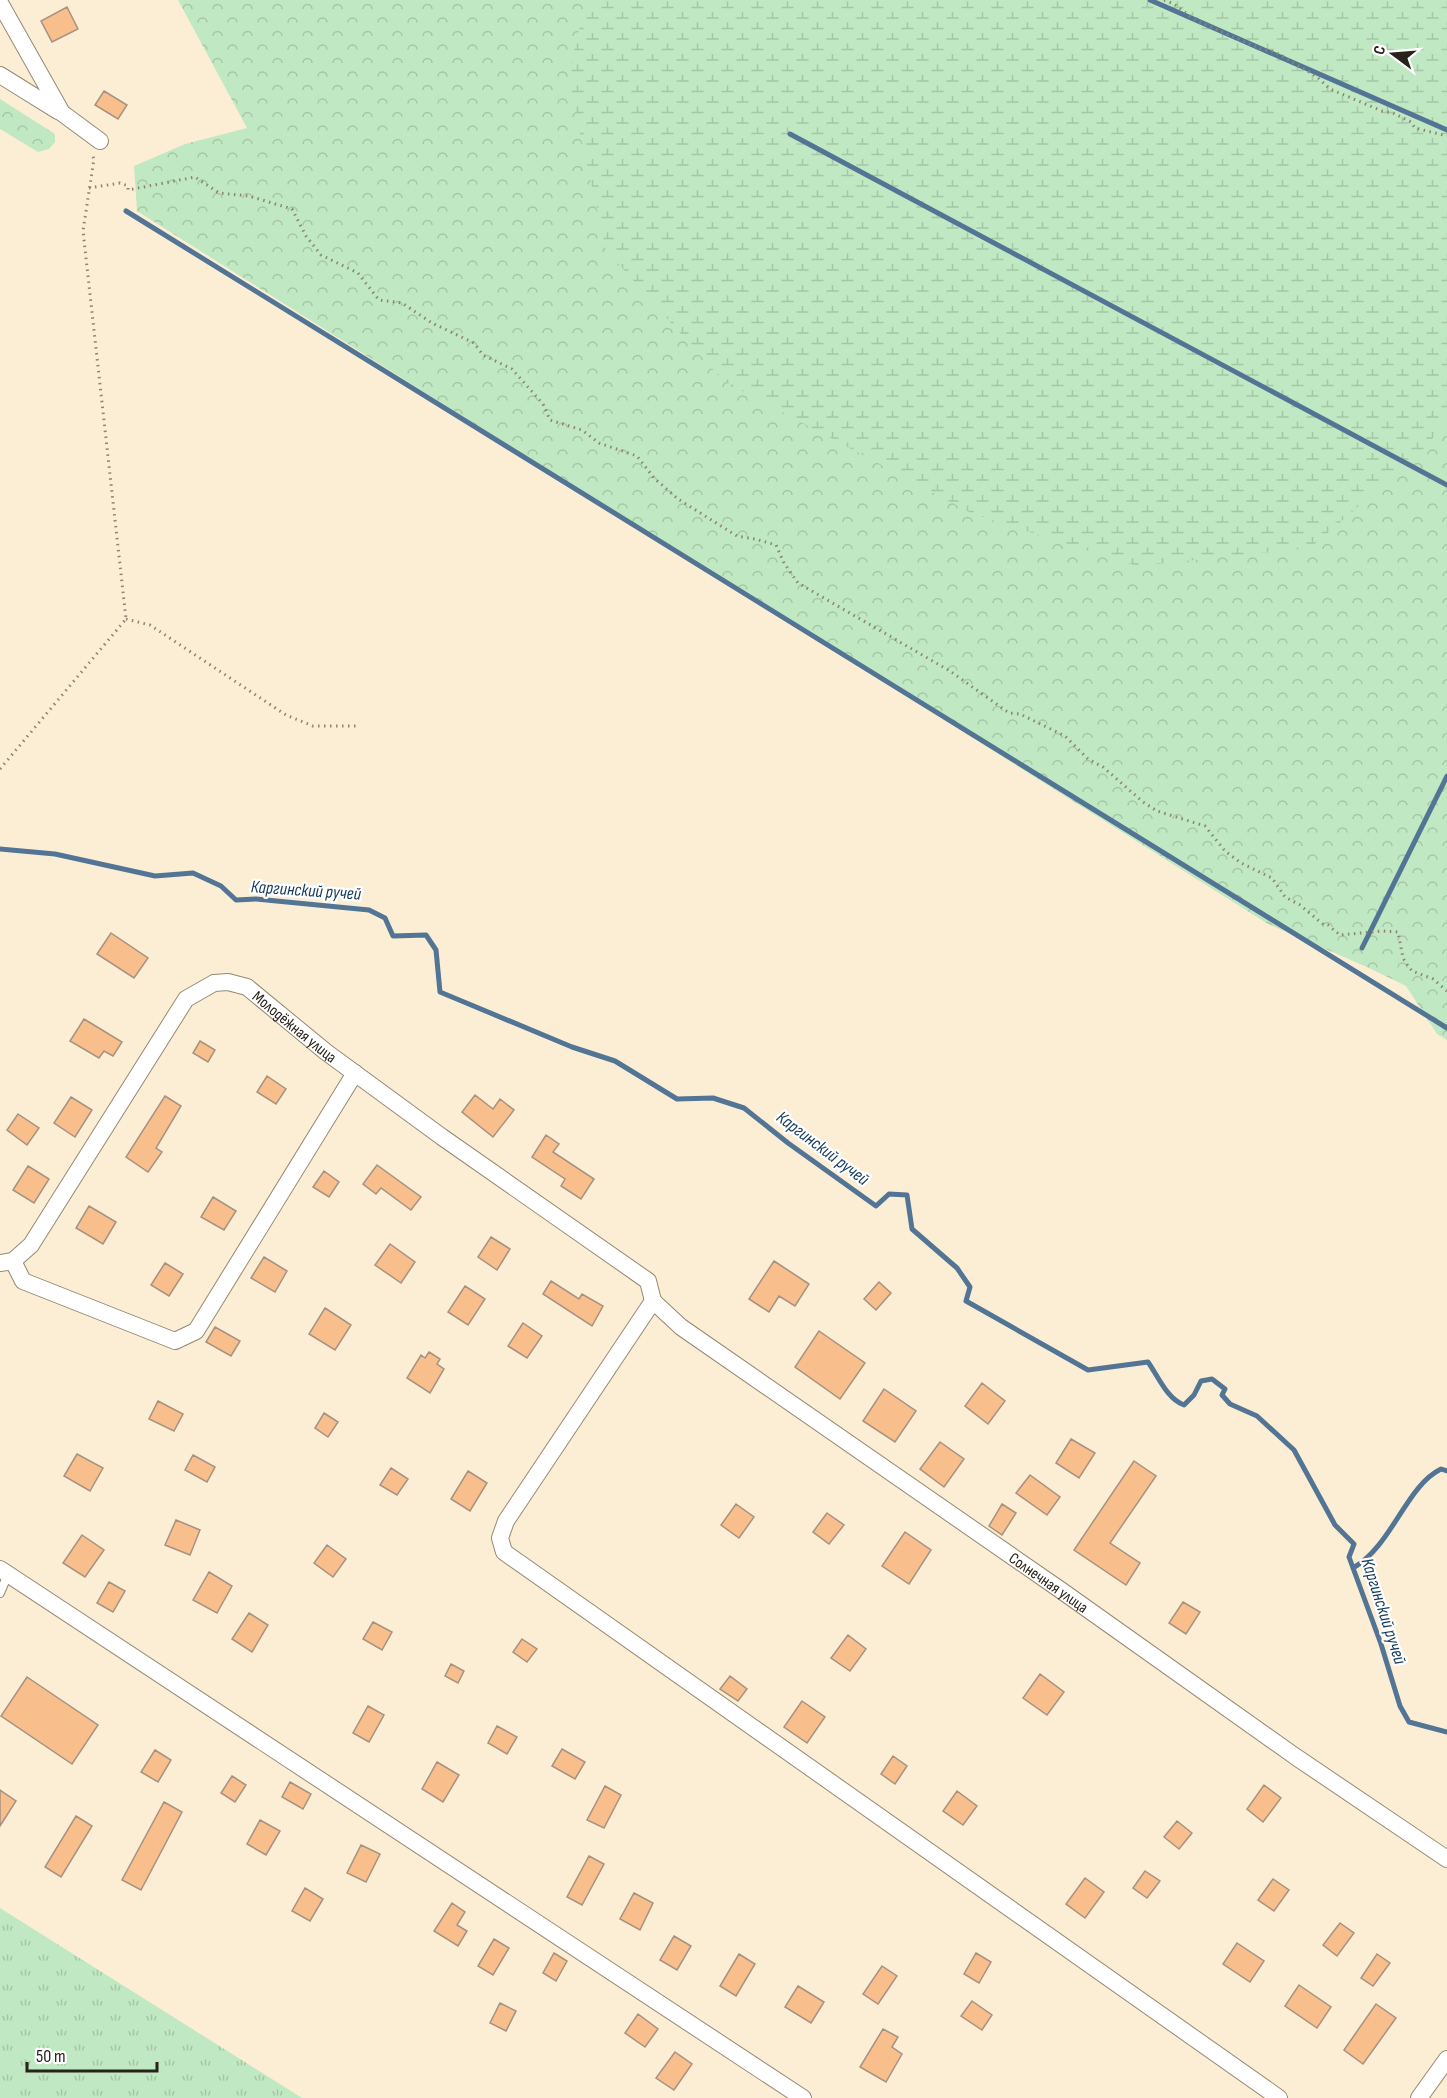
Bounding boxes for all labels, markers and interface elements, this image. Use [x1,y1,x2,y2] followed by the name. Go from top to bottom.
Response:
[1363,24,1423,84] north arrow
[1370,44,1390,57] text: С
[250,876,362,905] water label: Каргинский ручей
[248,988,340,1068] street label: Молодёжная улица
[772,1107,874,1190] water label: Каргинский ручей
[1005,1549,1092,1618] street label: Солнечная улица
[1356,1555,1411,1667] water label: Каргинский ручей
[27,2035,158,2073] scale bar
[36,2046,66,2067] text: 50 m

